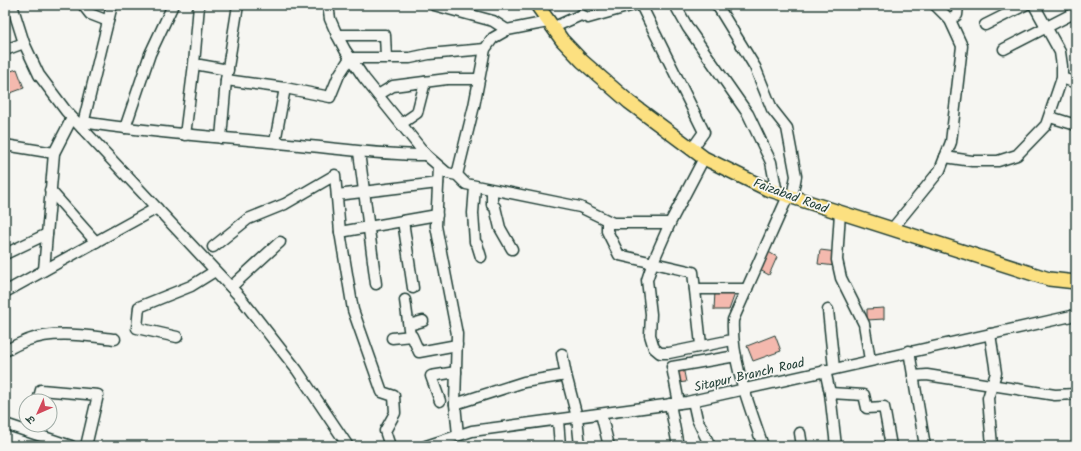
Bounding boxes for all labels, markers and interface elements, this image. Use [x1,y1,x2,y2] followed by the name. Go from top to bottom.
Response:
[750,173,831,220] street label: Faizabad Road
[692,352,807,398] street label: Sitapur Branch Road
[18,393,58,433] north arrow
[21,409,40,428] text: उ

